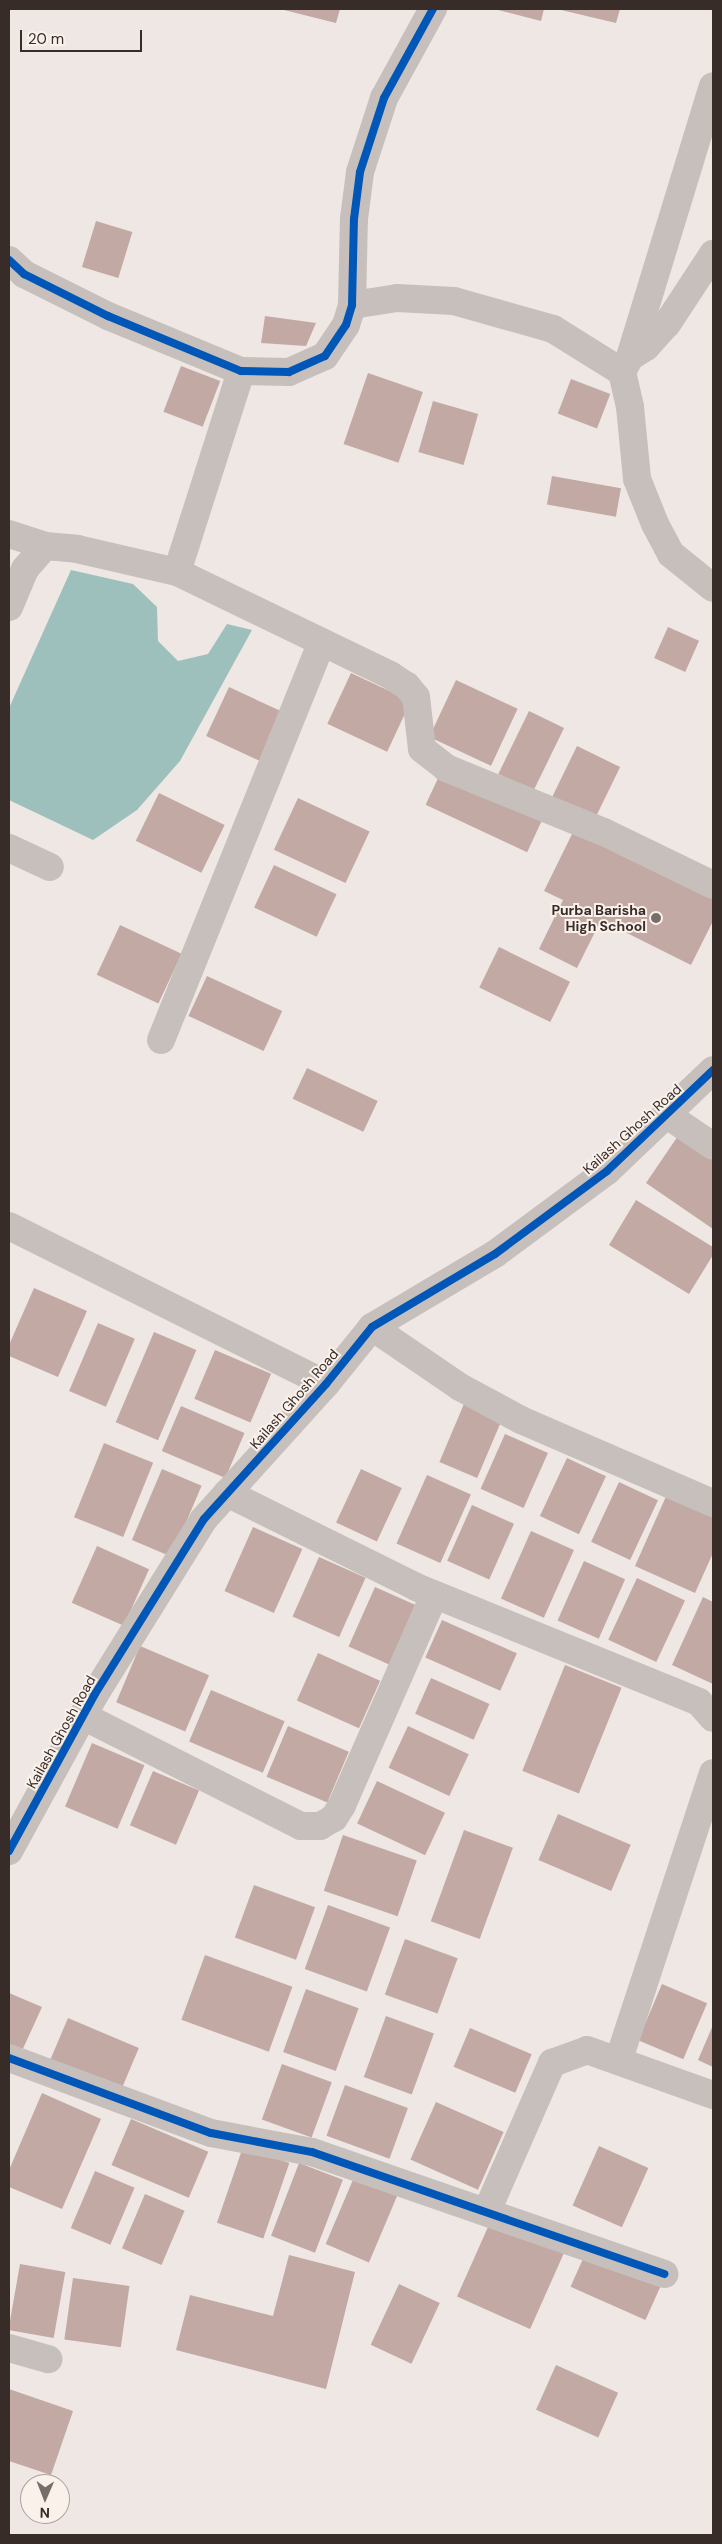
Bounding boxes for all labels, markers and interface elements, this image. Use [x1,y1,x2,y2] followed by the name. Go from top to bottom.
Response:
[22,20,145,52] scale bar
[28,29,64,49] text: 20 m
[551,902,646,934] place label: Purba Barisha High School
[650,912,662,924] marker: Purba Barisha High School
[579,1080,685,1178] street label: Kailash Ghosh Road
[246,1346,342,1452] street label: Kailash Ghosh Road
[23,1673,99,1791] street label: Kailash Ghosh Road
[20,2474,70,2524] north arrow
[39,2504,50,2522] text: N

